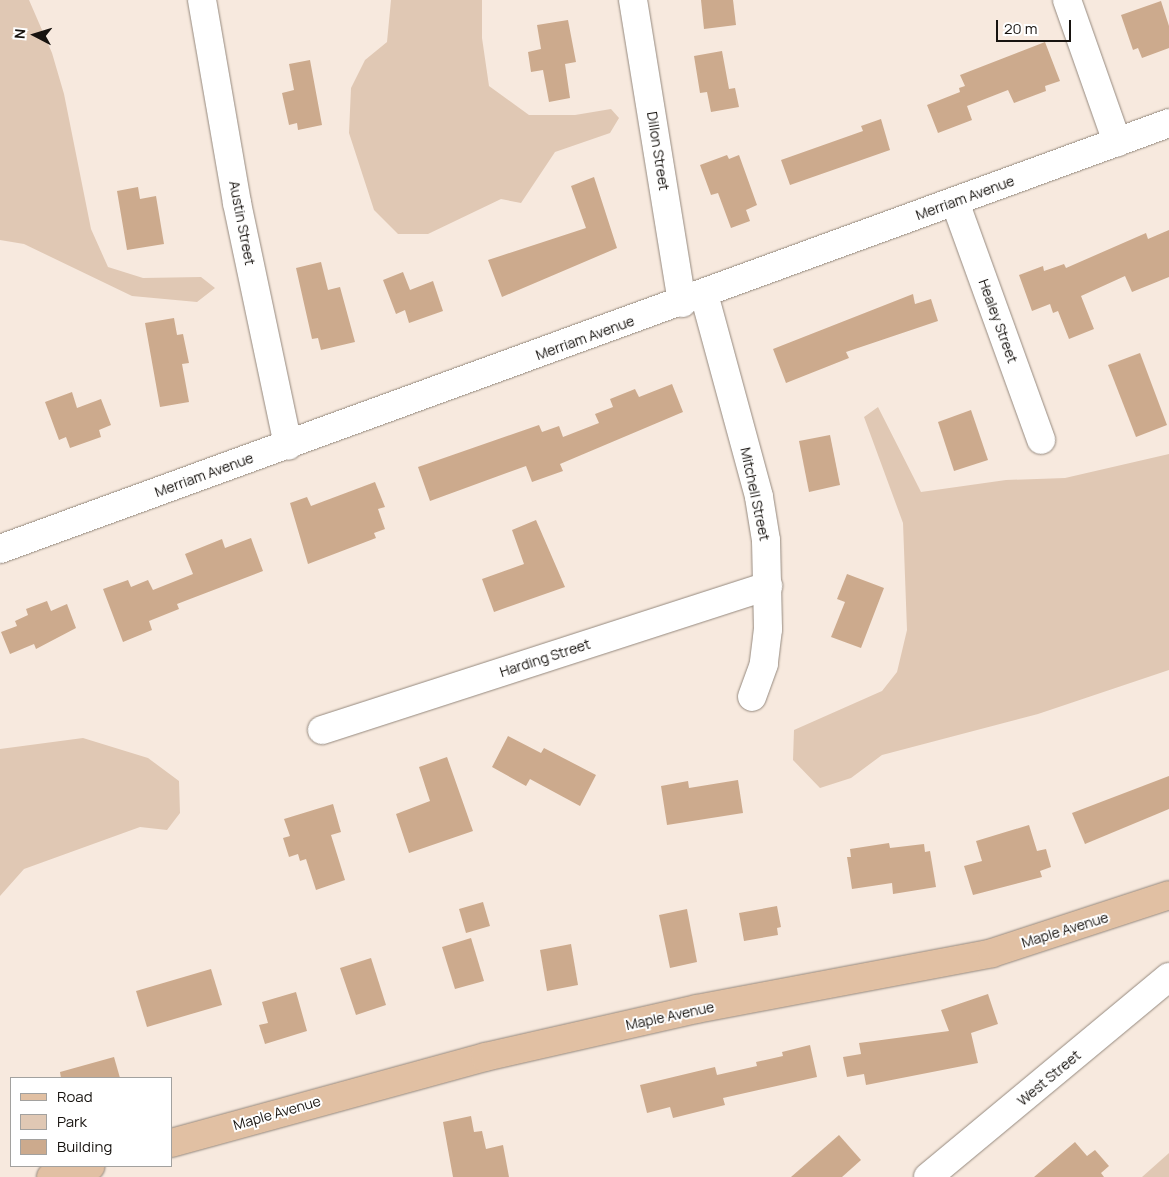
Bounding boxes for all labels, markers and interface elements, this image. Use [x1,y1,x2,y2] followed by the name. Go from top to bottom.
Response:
[10,10,60,60] north arrow
[999,10,1074,42] scale bar
[1004,18,1037,39] text: 20 m
[10,28,29,39] text: N
[643,110,673,192] street label: Dillon Street
[913,172,1017,224] street label: Merriam Avenue
[226,179,258,267] street label: Austin Street
[975,277,1021,365] street label: Healey Street
[533,312,637,364] street label: Merriam Avenue
[737,446,773,542] street label: Mitchell Street
[152,449,256,501] street label: Merriam Avenue
[498,635,592,681] street label: Harding Street
[1020,909,1110,951] street label: Maple Avenue
[624,998,716,1034] street label: Maple Avenue
[1014,1047,1084,1109] street label: West Street
[10,1077,172,1167] legend
[57,1086,93,1107] text: Road
[231,1093,323,1133] street label: Maple Avenue
[57,1111,87,1132] text: Park
[57,1136,112,1157] text: Building

